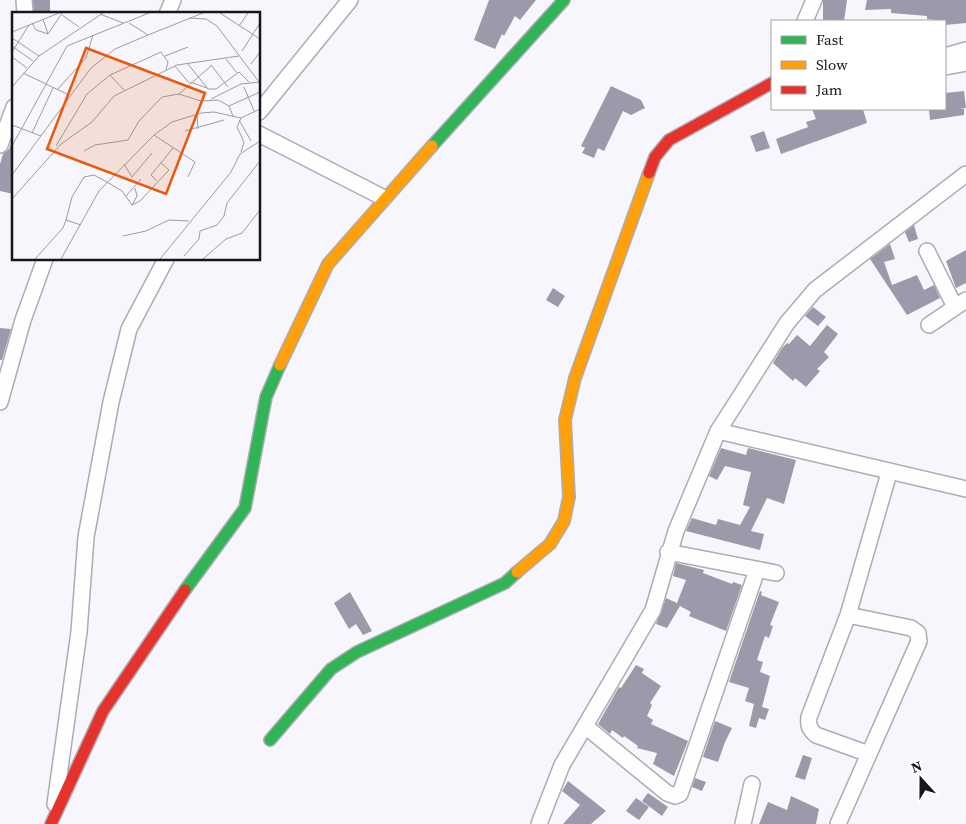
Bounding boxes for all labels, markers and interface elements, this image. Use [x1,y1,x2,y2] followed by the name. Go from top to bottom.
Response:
[12,12,260,260] inset map
[771,20,946,110] legend
[816,29,843,50] text: Fast
[816,54,848,75] text: Slow
[815,79,843,100] text: Jam
[896,754,946,804] north arrow
[908,756,925,778] text: N

